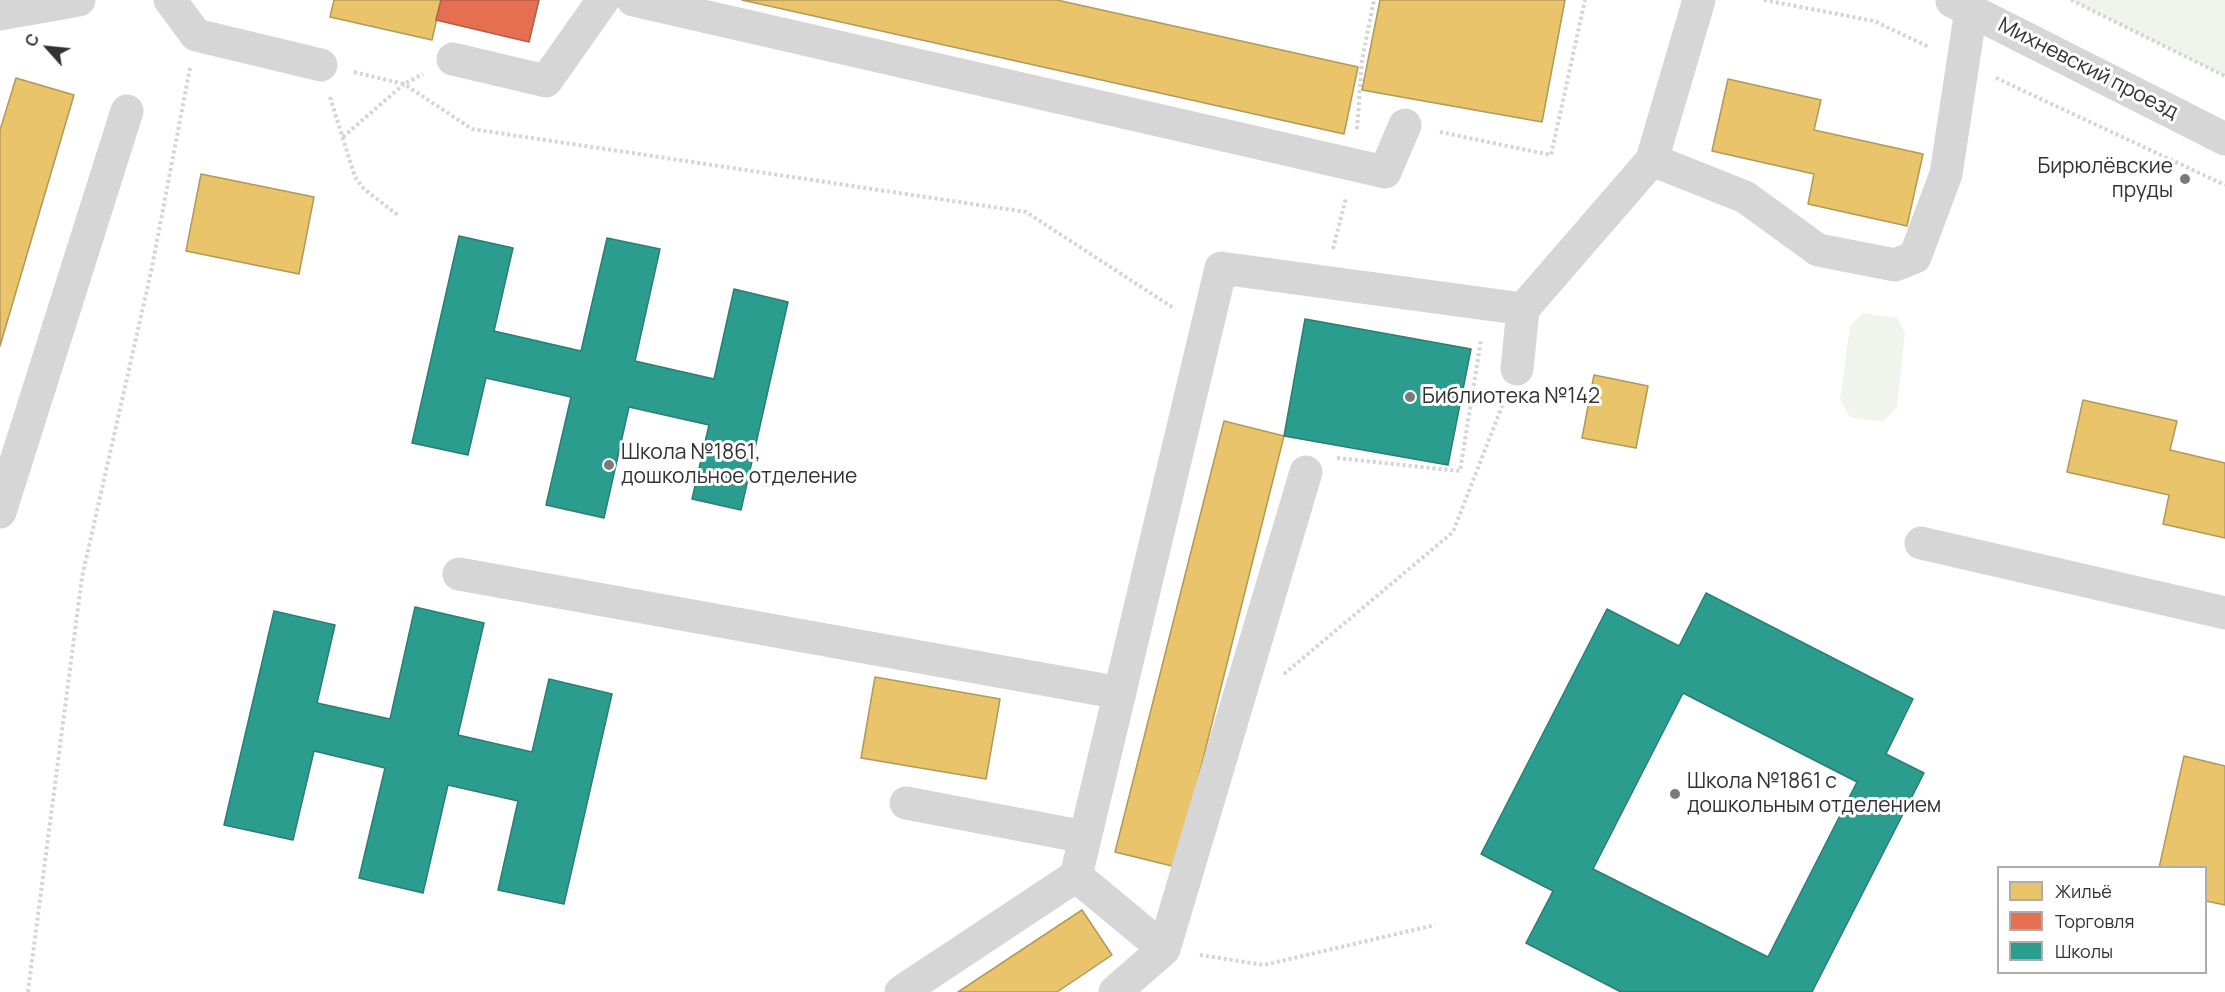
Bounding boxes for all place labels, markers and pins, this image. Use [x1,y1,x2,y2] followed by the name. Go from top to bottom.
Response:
[2037,154,2173,204] place label: Бирюлёвские пруды
[2178,172,2192,186] marker: Бирюлёвские пруды
[1422,384,1600,410] place label: Библиотека №142
[1403,390,1417,404] marker: Библиотека №142
[621,440,857,490] place label: Школа №1861, дошкольное отделение
[602,458,616,472] marker: Школа №1861, дошкольное отделение
[1687,769,1941,819] place label: Школа №1861 с дошкольным отделением
[1668,787,1682,801] marker: Школа №1861 с дошкольным отделением

